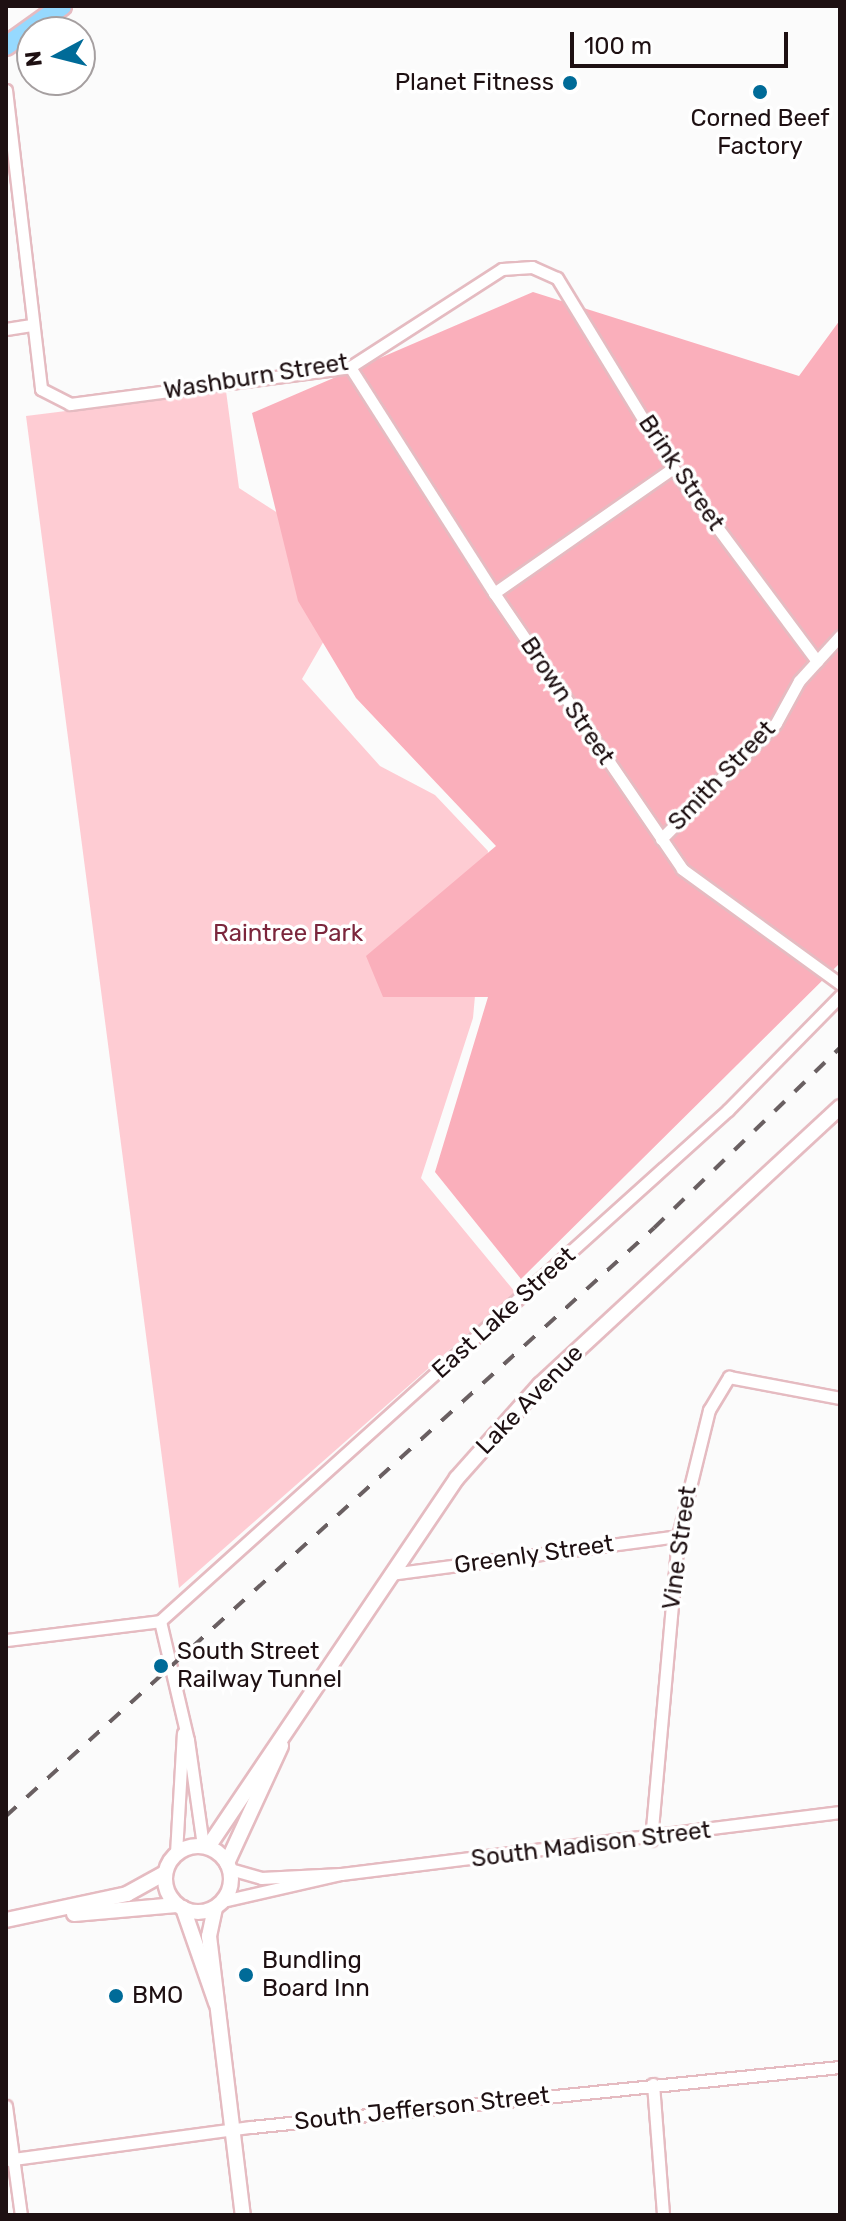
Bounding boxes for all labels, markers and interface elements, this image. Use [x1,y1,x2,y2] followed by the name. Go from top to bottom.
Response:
[16,16,96,96] north arrow
[574,16,792,66] scale bar
[584,32,652,60] text: 100 m
[19,49,48,68] text: N
[395,69,554,97] place label: Planet Fitness
[561,74,579,92] marker: Planet Fitness
[751,83,769,101] marker: Corned Beef Factory
[690,105,830,161] place label: Corned Beef Factory
[162,348,350,406] street label: Washburn Street
[632,410,730,536] street label: Brink Street
[514,632,620,770] street label: Brown Street
[663,715,781,837] street label: Smith Street
[213,920,363,948] park label: Raintree Park
[427,1241,581,1385] street label: East Lake Street
[470,1339,590,1461] street label: Lake Avenue
[657,1484,703,1612] street label: Vine Street
[452,1530,616,1580] street label: Greenly Street
[177,1638,343,1694] place label: South Street Railway Tunnel
[152,1657,170,1675] marker: South Street Railway Tunnel
[470,1816,712,1874] street label: South Madison Street
[262,1947,370,2003] place label: Bundling Board Inn
[237,1966,255,1984] marker: Bundling Board Inn
[132,1982,183,2010] place label: BMO
[107,1987,125,2005] marker: BMO
[293,2081,551,2137] street label: South Jefferson Street

